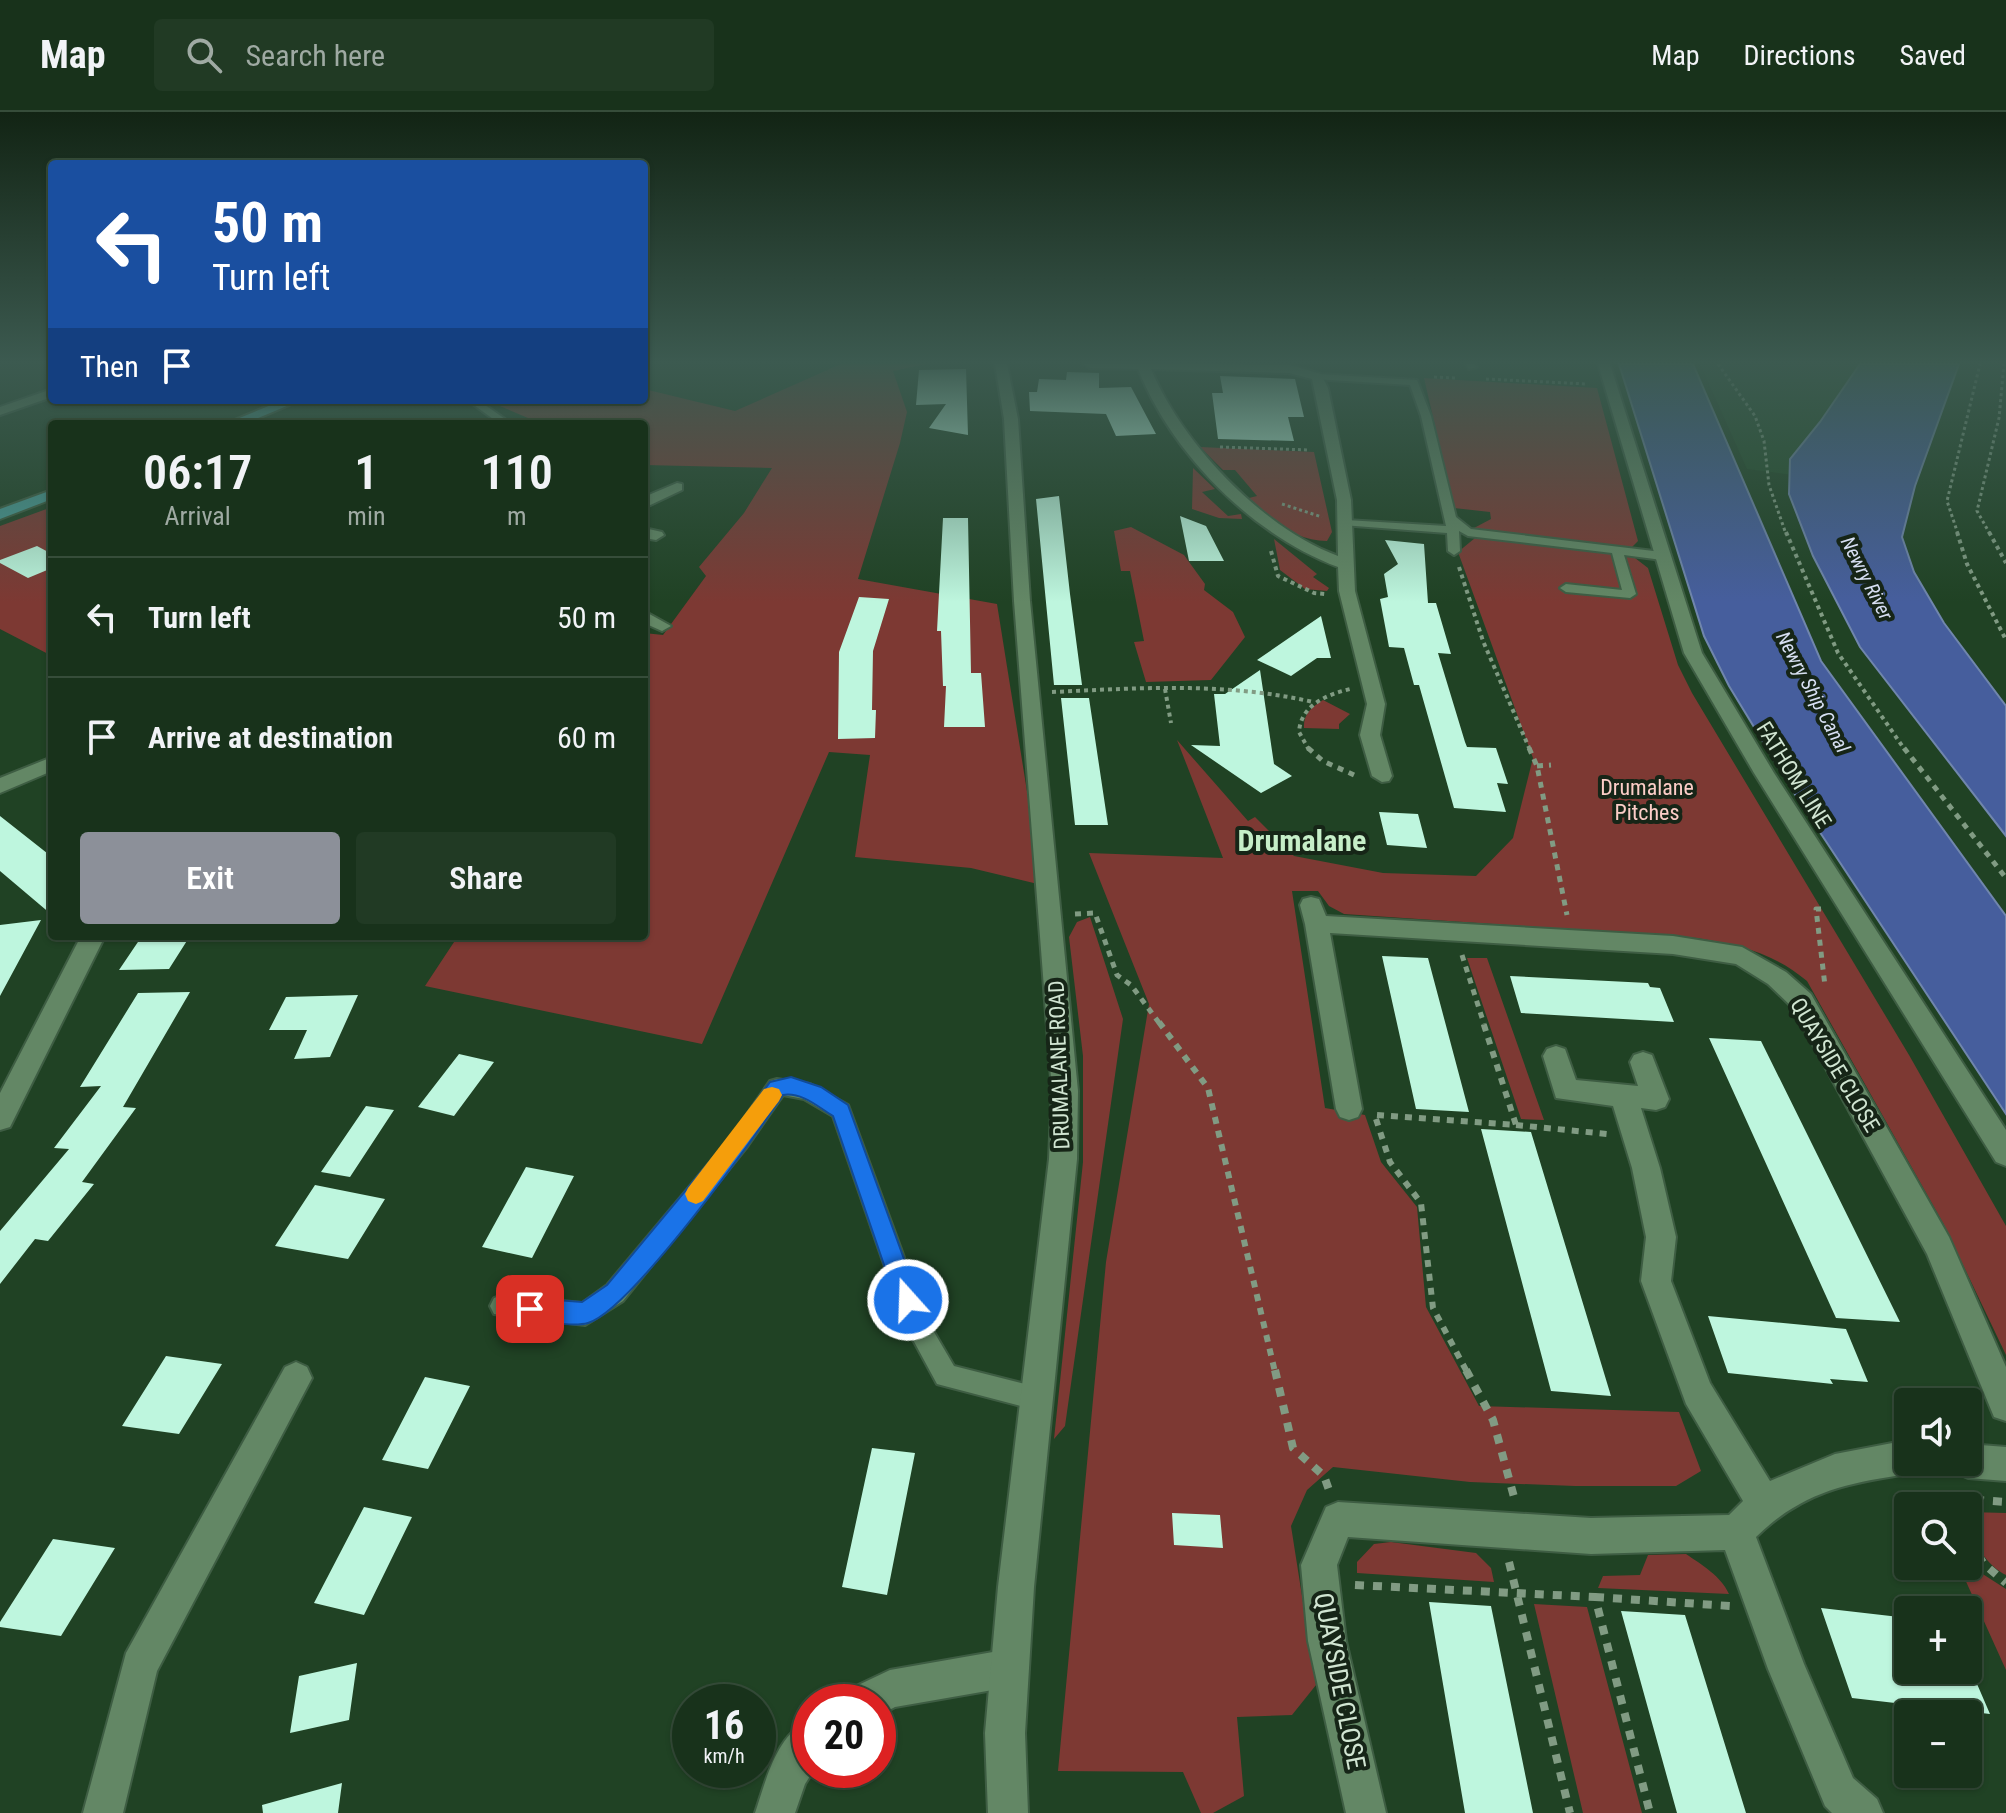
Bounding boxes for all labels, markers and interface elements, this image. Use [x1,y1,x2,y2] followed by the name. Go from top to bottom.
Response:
[154,19,714,91] search box
[40,33,106,77] text: Map
[182,33,226,77] icon: search
[246,38,385,73] text: Search here
[1651,39,1700,72] text: Map
[1744,39,1855,72] text: Directions
[1899,39,1966,72] text: Saved
[212,190,323,256] text: 50 m
[80,192,184,296] icon: left
[212,257,330,299] text: Turn left
[155,344,199,388] icon: arrive
[80,349,139,384] text: Then
[143,444,252,501] text: 06:17
[354,444,378,501] text: 1
[481,444,553,501] text: 110
[165,501,231,531] text: Arrival
[347,501,385,531] text: min
[507,501,527,531] text: m
[1836,532,1899,625] water label: Newry River
[80,595,124,639] icon: left
[148,600,251,635] text: Turn left
[557,600,616,635] text: 50 m
[1771,627,1855,757] water label: Newry Ship Canal
[80,715,124,759] icon: arrive
[1751,717,1837,833] street label: FATHOM LINE
[148,720,393,755] text: Arrive at destination
[557,720,616,755] text: 60 m
[1600,775,1694,825] park label: Drumalane Pitches
[1238,823,1366,858] district label: Drumalane
[80,832,340,924] button: Exit
[356,832,616,924] button: Share
[1044,980,1074,1150] street label: DRUMALANE ROAD
[1785,994,1885,1136] street label: QUAYSIDE CLOSE
[866,1258,950,1342] position arrow
[496,1275,564,1343] pin
[508,1287,552,1331] icon: arrive
[1894,1388,1982,1788] map controls
[1894,1388,1982,1476] button: sound
[1894,1492,1982,1580] button: search
[1308,1590,1372,1772] street label: QUAYSIDE CLOSE
[1894,1596,1982,1684] button: +
[792,1684,896,1788] speed limit sign: 20
[1894,1700,1982,1788] button: −
[704,1702,744,1749] text: 16
[703,1744,745,1768] text: km/h

